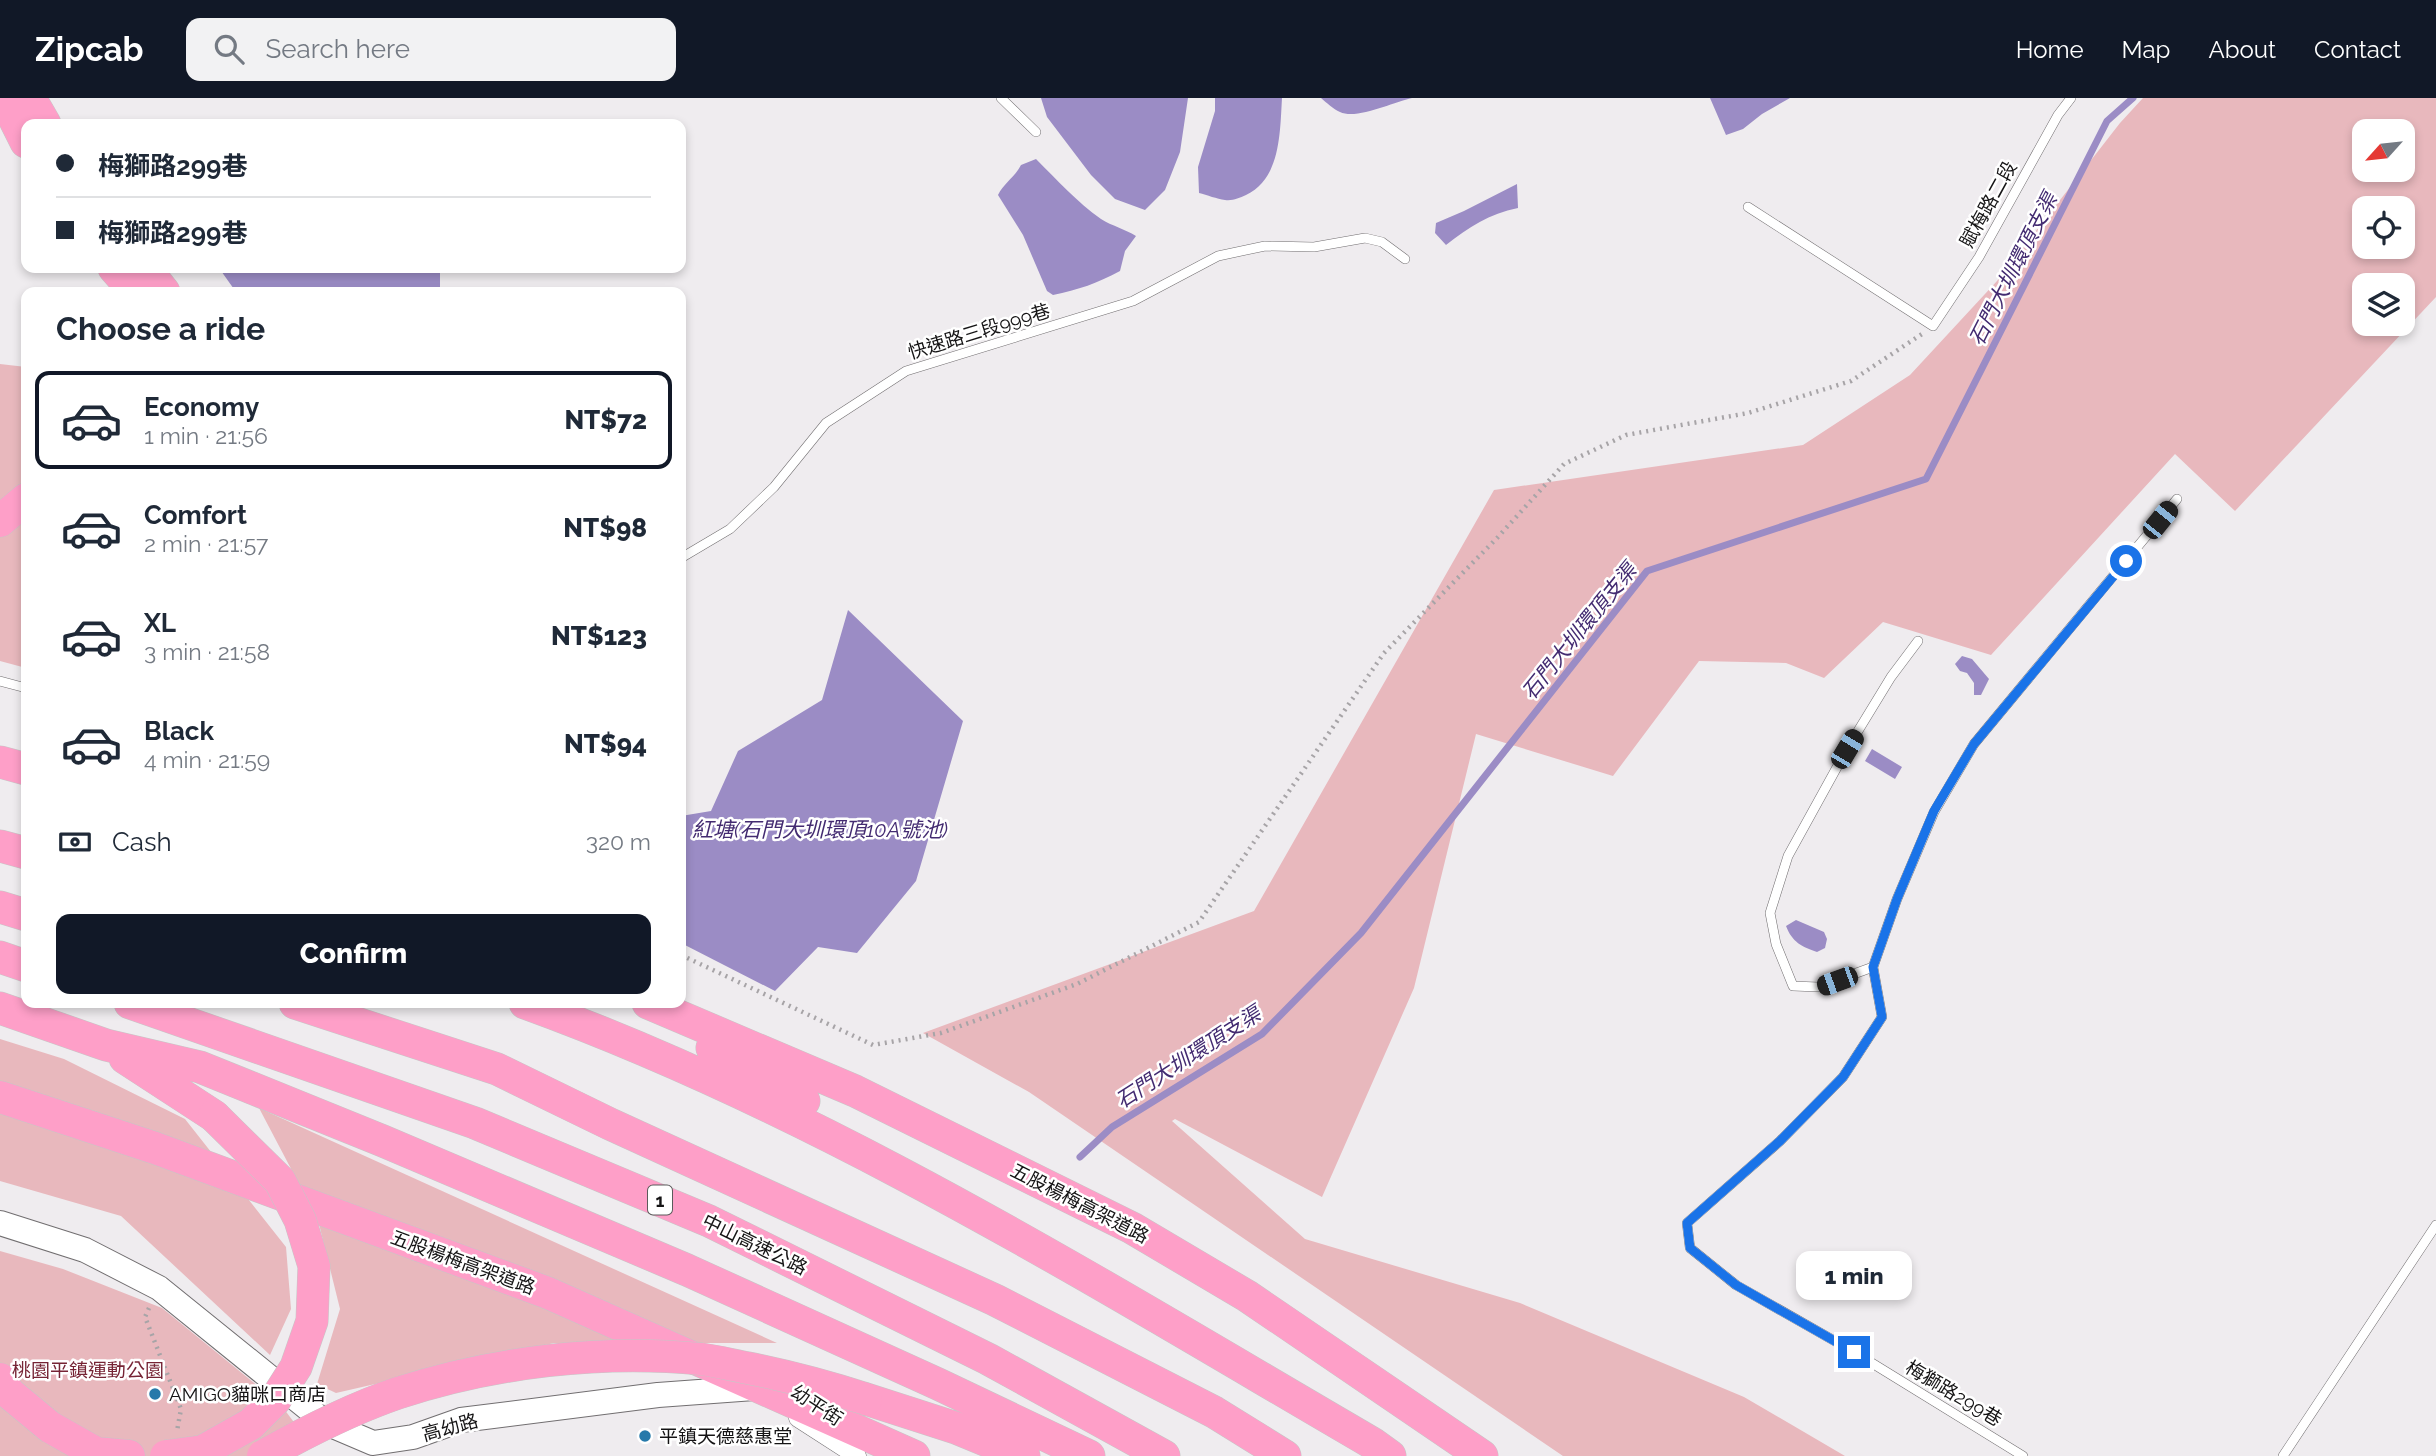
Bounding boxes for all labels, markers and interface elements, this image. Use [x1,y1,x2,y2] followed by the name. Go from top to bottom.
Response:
[186,18,676,81] search box
[35,30,144,69] text: Zipcab
[210,30,248,68] icon: search
[266,34,410,64] text: Search here
[2016,35,2084,64] text: Home
[2122,35,2170,64] text: Map
[2208,35,2276,64] text: About
[2314,35,2401,64] text: Contact
[2352,119,2415,182] north arrow
[2352,119,2415,336] map controls
[98,151,247,181] text: 梅獅路299巷
[1955,157,2021,251] street label: 賦梅路二段
[1964,186,2064,350] water label: 石門大圳環頂支渠
[2352,196,2415,259] button: locate
[98,218,247,248] text: 梅獅路299巷
[2352,273,2415,336] button: layers
[905,299,1053,363] street label: 快速路三段999巷
[56,310,265,347] text: Choose a ride
[60,389,123,452] icon: car
[144,392,259,422] text: Economy
[564,405,647,435] text: NT$72
[144,422,268,449] text: 1 min · 21:56
[60,497,123,560] icon: car
[2139,497,2182,543] car
[144,500,247,530] text: Comfort
[563,513,647,543] text: NT$98
[144,530,268,557] text: 2 min · 21:57
[2110,545,2142,577] route start
[1516,556,1643,704] water label: 石門大圳環頂支渠
[60,605,123,668] icon: car
[144,608,176,638] text: XL
[551,621,647,651] text: NT$123
[144,638,270,665] text: 3 min · 21:58
[60,713,123,776] icon: car
[144,716,214,746] text: Black
[1828,726,1867,772] car
[564,729,647,759] text: NT$94
[144,746,270,773] text: 4 min · 21:59
[692,817,948,842] water label: 紅塘(石門大圳環頂10A號池)
[56,823,94,861] icon: cash
[112,827,172,857] text: Cash
[586,828,651,855] text: 320 m
[56,914,651,994] button: Confirm
[1814,964,1861,998] car
[1111,999,1268,1113] water label: 石門大圳環頂支渠
[1007,1159,1153,1247] street label: 五股楊梅高架道路
[648,1185,672,1214] road number: 1
[699,1209,811,1279] street label: 中山高速公路
[388,1226,538,1298] street label: 五股楊梅高架道路
[1796,1250,1912,1300] callout: 1 min
[1824,1262,1884,1289] text: 1 min
[1838,1336,1870,1368] route end
[1902,1356,2006,1430] street label: 梅獅路299巷
[12,1359,164,1381] park label: 桃園平鎮運動公園
[787,1380,847,1430] street label: 幼平街
[169,1383,326,1405] place label: AMIGO貓咪口商店
[147,1386,163,1402] marker: AMIGO貓咪口商店
[420,1409,480,1445] street label: 高幼路
[659,1425,792,1447] place label: 平鎮天德慈惠堂
[637,1428,653,1444] marker: 平鎮天德慈惠堂

